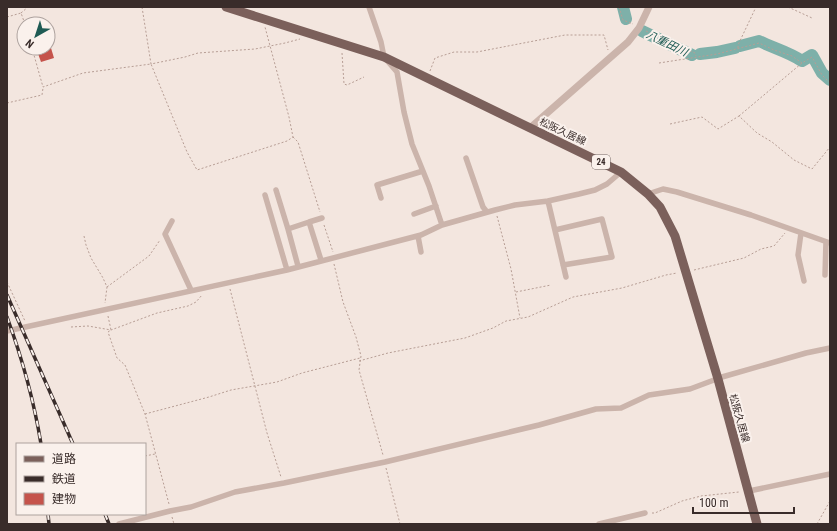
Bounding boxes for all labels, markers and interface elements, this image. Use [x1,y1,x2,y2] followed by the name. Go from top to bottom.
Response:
[16,16,56,56] north arrow
[644,28,690,59] water label: 八重田川
[23,36,37,51] text: N
[538,116,588,147] street label: 松阪久居線
[592,155,610,169] road number: 24
[727,393,752,444] street label: 松阪久居線
[16,443,146,515] legend
[52,452,76,466] text: 道路
[52,472,76,486] text: 鉄道
[693,489,794,515] scale bar
[52,492,76,506] text: 建物
[699,496,729,510] text: 100 m

